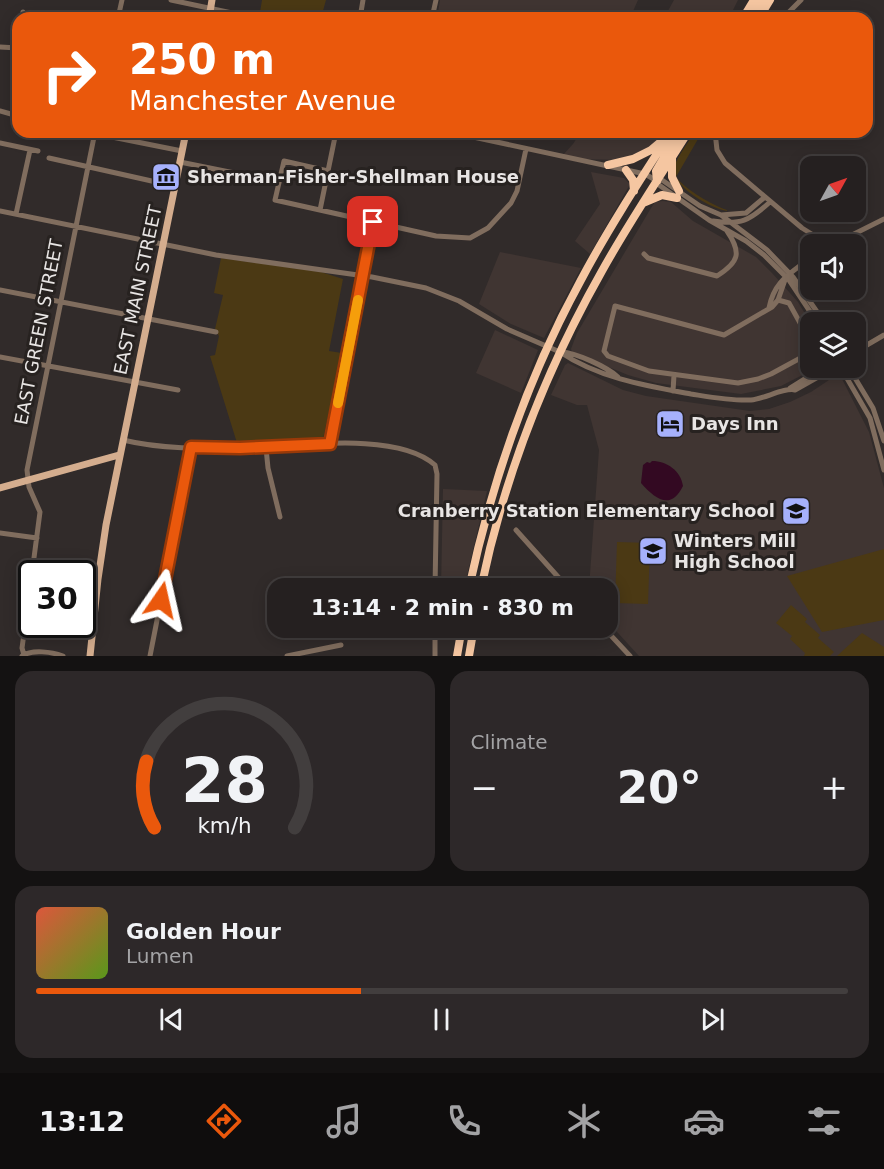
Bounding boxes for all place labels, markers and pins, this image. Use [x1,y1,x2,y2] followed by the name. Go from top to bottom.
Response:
[150,161,182,193] museum icon: Sherman-Fisher-Shellman House
[187,166,519,187] place label: Sherman-Fisher-Shellman House
[347,196,398,247] pin
[654,408,686,440] hotel icon: Days Inn
[691,413,779,434] place label: Days Inn
[780,495,812,527] school or university icon: Cranberry Station Elementary School
[398,500,775,521] place label: Cranberry Station Elementary School
[674,530,796,572] place label: Winters Mill High School
[637,535,669,567] school or university icon: Winters Mill High School

